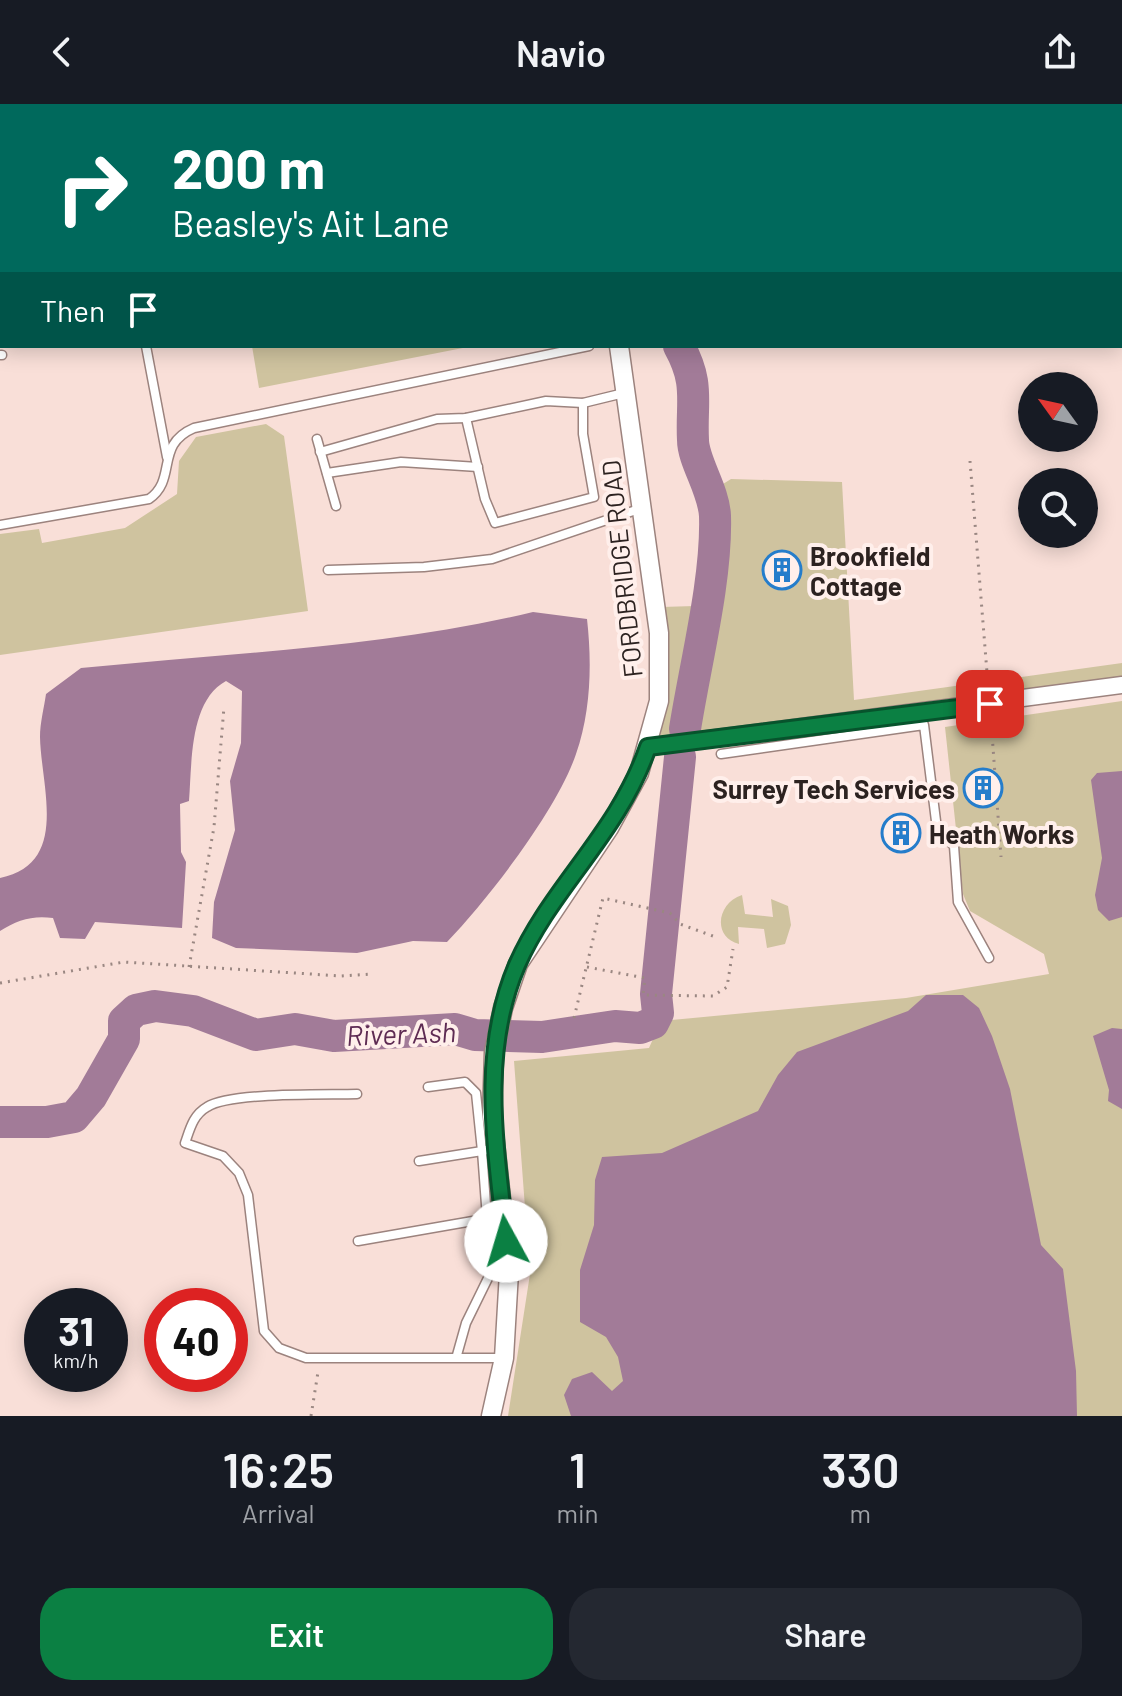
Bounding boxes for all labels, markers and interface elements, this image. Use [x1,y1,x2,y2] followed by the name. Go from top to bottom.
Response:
[40,30,84,74] icon: back
[1038,30,1082,74] icon: share
[516,31,606,74] text: Navio
[172,133,325,200] text: 200 m
[40,136,144,240] icon: right
[172,201,450,244] text: Beasley's Ait Lane
[121,288,165,332] icon: arrive
[40,292,105,328] text: Then
[1018,372,1098,452] north arrow
[1018,372,1098,548] map controls
[594,459,648,679] street label: FORDBRIDGE ROAD
[1018,468,1098,548] button: search
[810,540,930,601] place label: Brookfield Cottage
[761,549,803,591] building icon: Brookfield Cottage
[956,670,1024,738] pin
[968,682,1012,726] icon: arrive
[962,767,1004,809] building icon: Surrey Tech Services
[712,773,955,804] place label: Surrey Tech Services
[880,812,922,854] building icon: Heath Works
[929,818,1074,849] place label: Heath Works
[345,1014,457,1052] water label: River Ash
[464,1199,548,1283] position arrow
[144,1288,248,1392] speed limit sign: 40
[58,1306,94,1354] text: 31
[53,1348,99,1372] text: km/h
[223,1440,334,1498] text: 16:25
[569,1440,586,1498] text: 1
[821,1440,899,1498] text: 330
[242,1497,315,1528] text: Arrival
[556,1497,599,1528] text: min
[850,1497,871,1528] text: m
[40,1588,553,1680] button: Exit
[569,1588,1082,1680] button: Share

